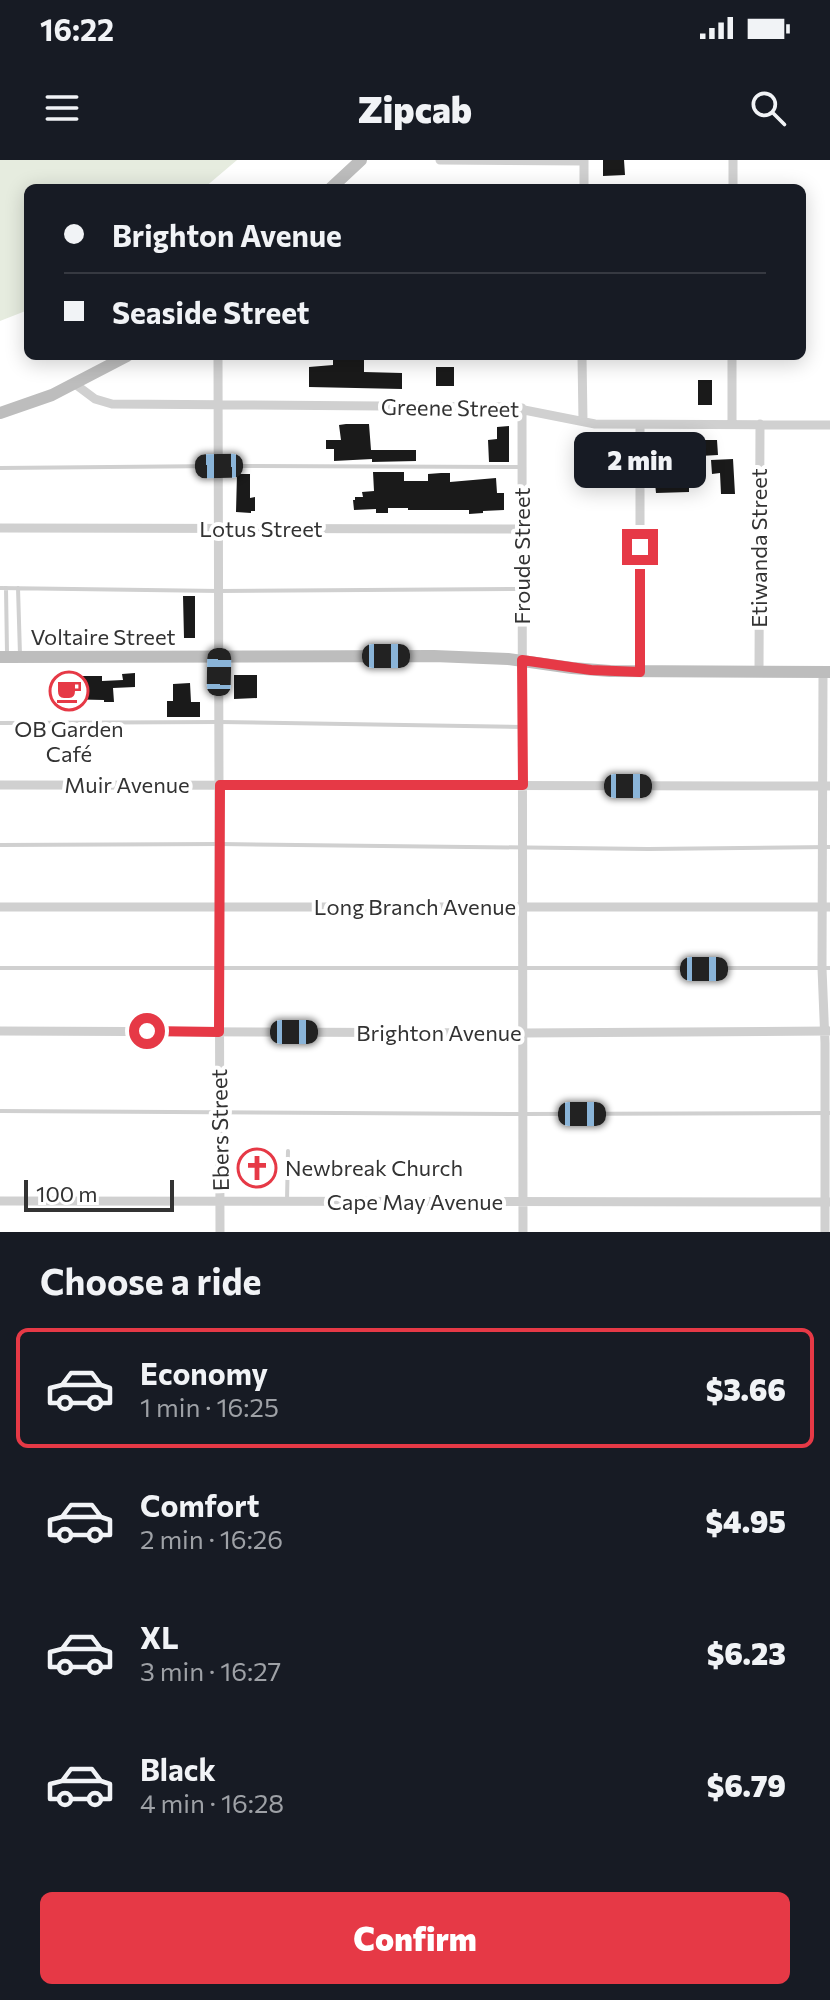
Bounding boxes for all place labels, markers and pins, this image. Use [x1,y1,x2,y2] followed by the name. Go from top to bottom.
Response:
[48,670,90,712] cafe icon: OB Garden Café
[14,715,124,767] place label: OB Garden Café
[236,1147,278,1189] church icon: Newbreak Church
[285,1154,463,1181] place label: Newbreak Church

